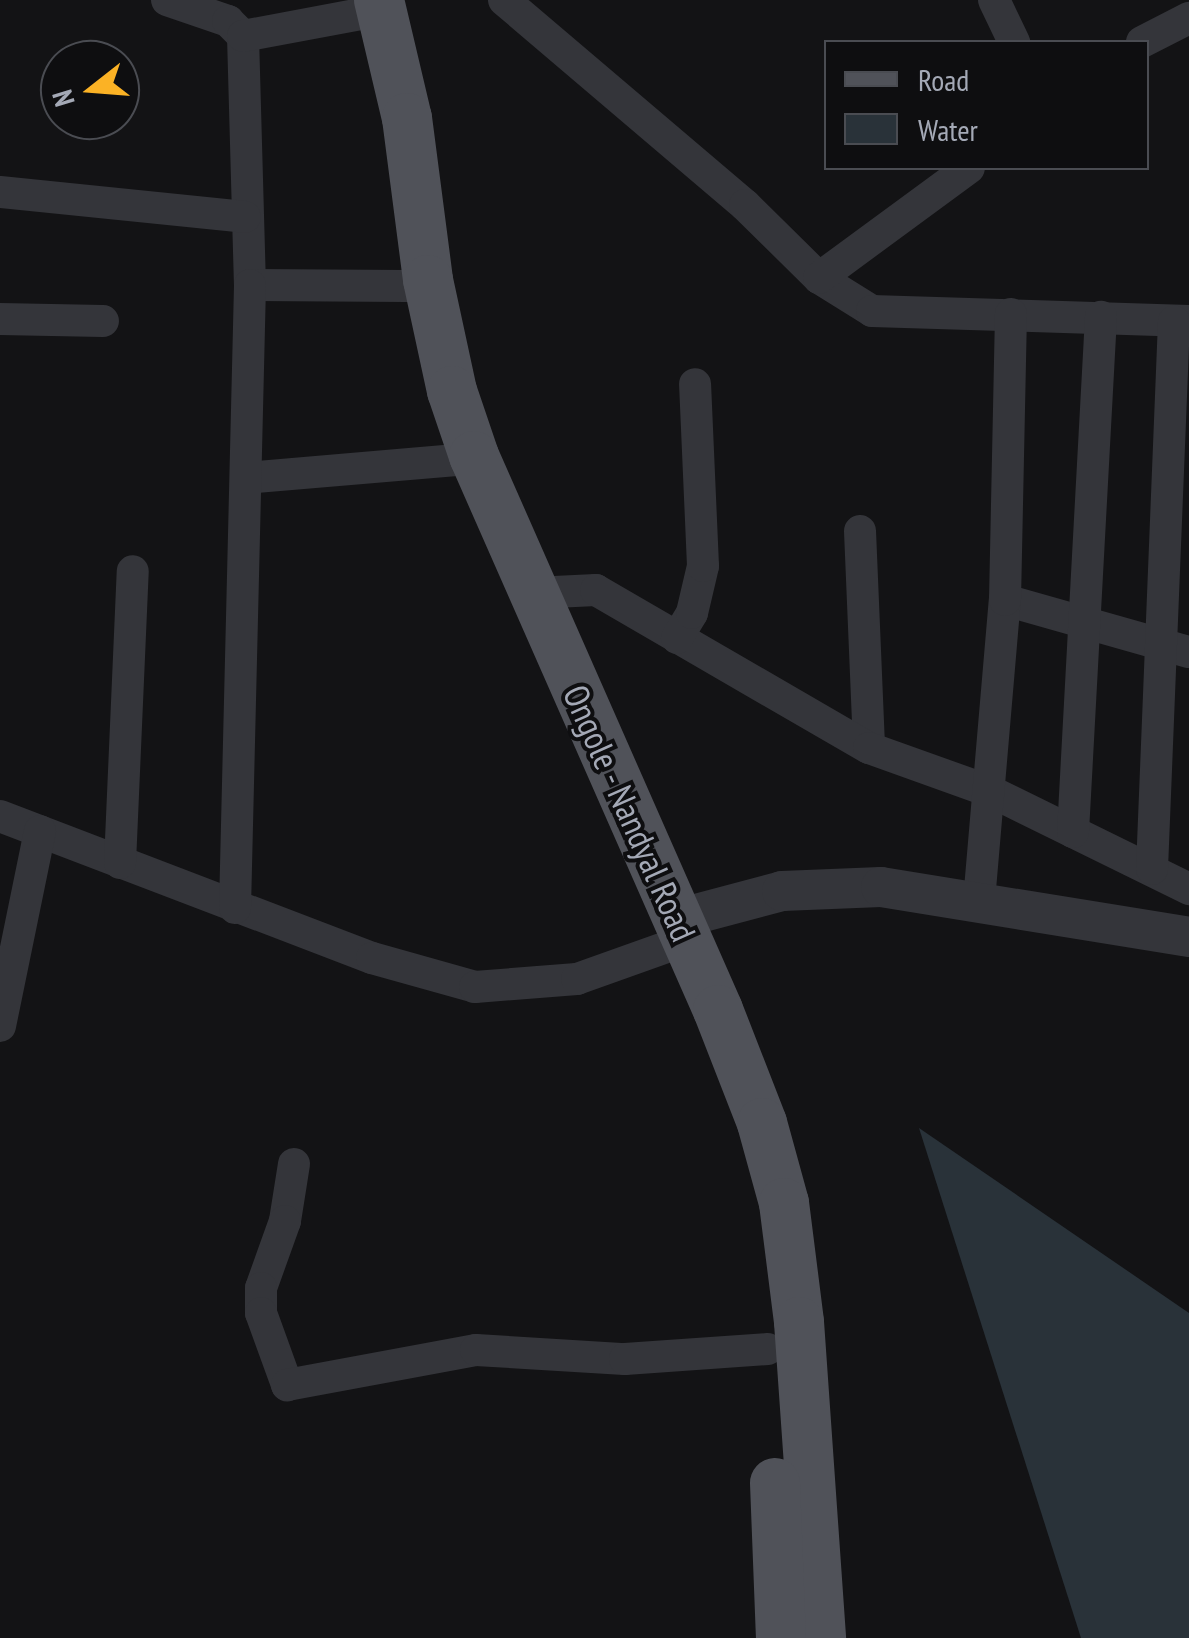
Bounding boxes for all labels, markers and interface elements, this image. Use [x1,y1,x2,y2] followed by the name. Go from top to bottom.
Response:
[40,40,140,140] north arrow
[824,40,1149,170] legend
[918,60,969,99] text: Road
[43,86,83,111] text: N
[918,110,978,149] text: Water
[554,677,706,949] street label: Ongole - Nandyal Road

